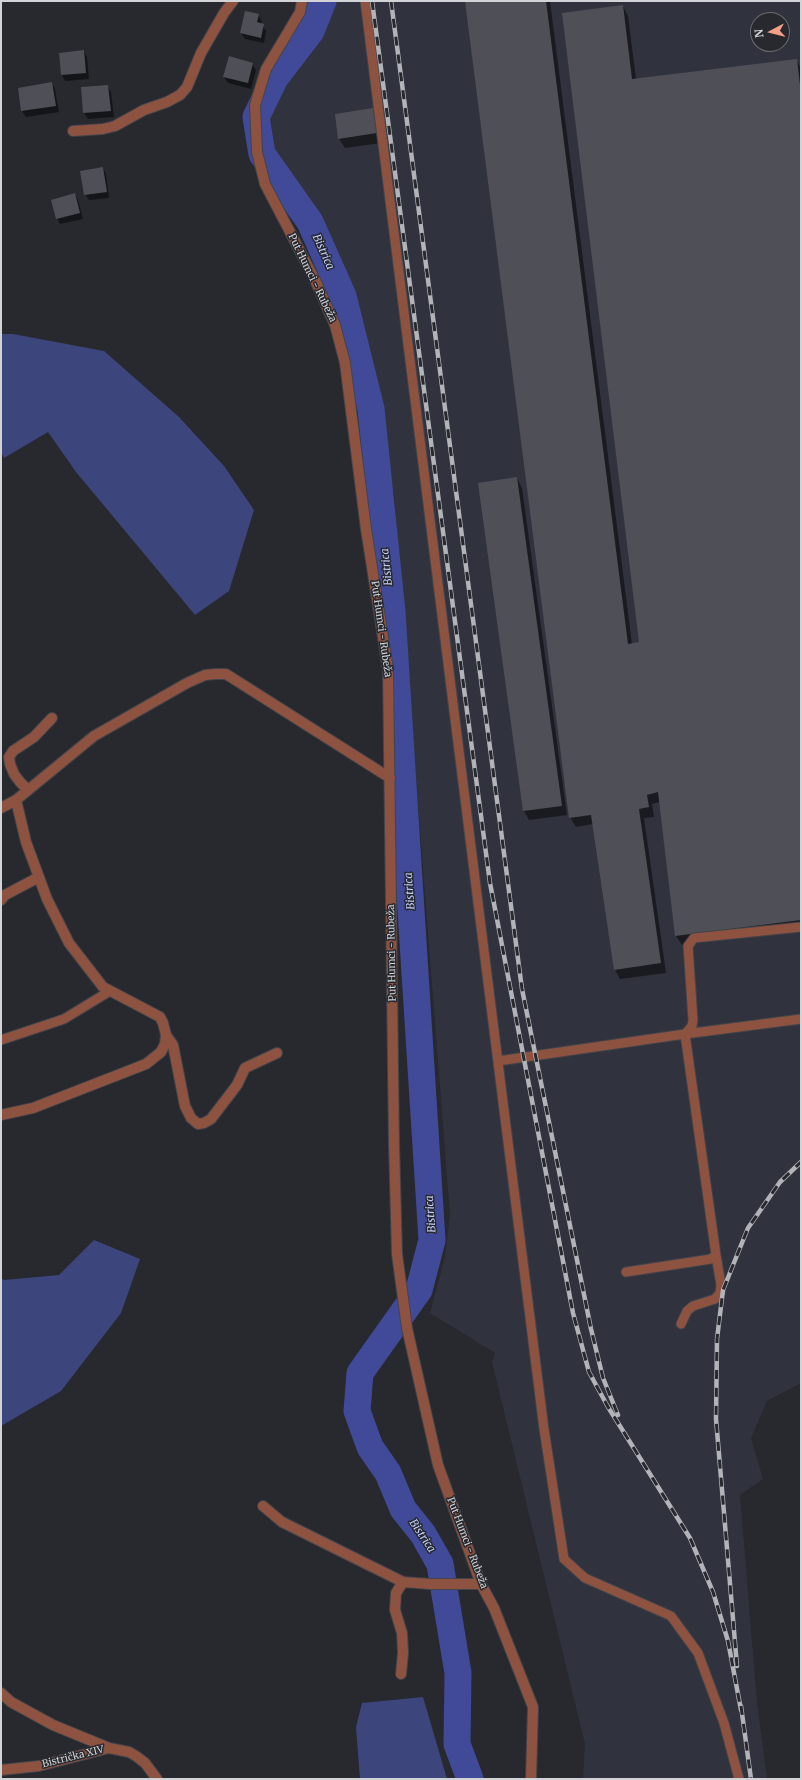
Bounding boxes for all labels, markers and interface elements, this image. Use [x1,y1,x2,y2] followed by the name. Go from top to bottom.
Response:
[750,12,790,52] north arrow
[752,28,767,39] text: N
[285,232,339,324] street label: Put Humci - Rubeža
[309,232,337,272] water label: Bistrica
[378,548,396,586] water label: Bistrica
[368,580,394,678] street label: Put Humci - Rubeža
[402,872,418,910] water label: Bistrica
[385,904,399,1002] street label: Put Humci - Rubeža
[423,1195,439,1233] water label: Bistrica
[444,1496,490,1590] street label: Put Humci - Rubeža
[406,1517,438,1555] water label: Bistrica
[41,1744,105,1770] street label: Bistrička XIV

